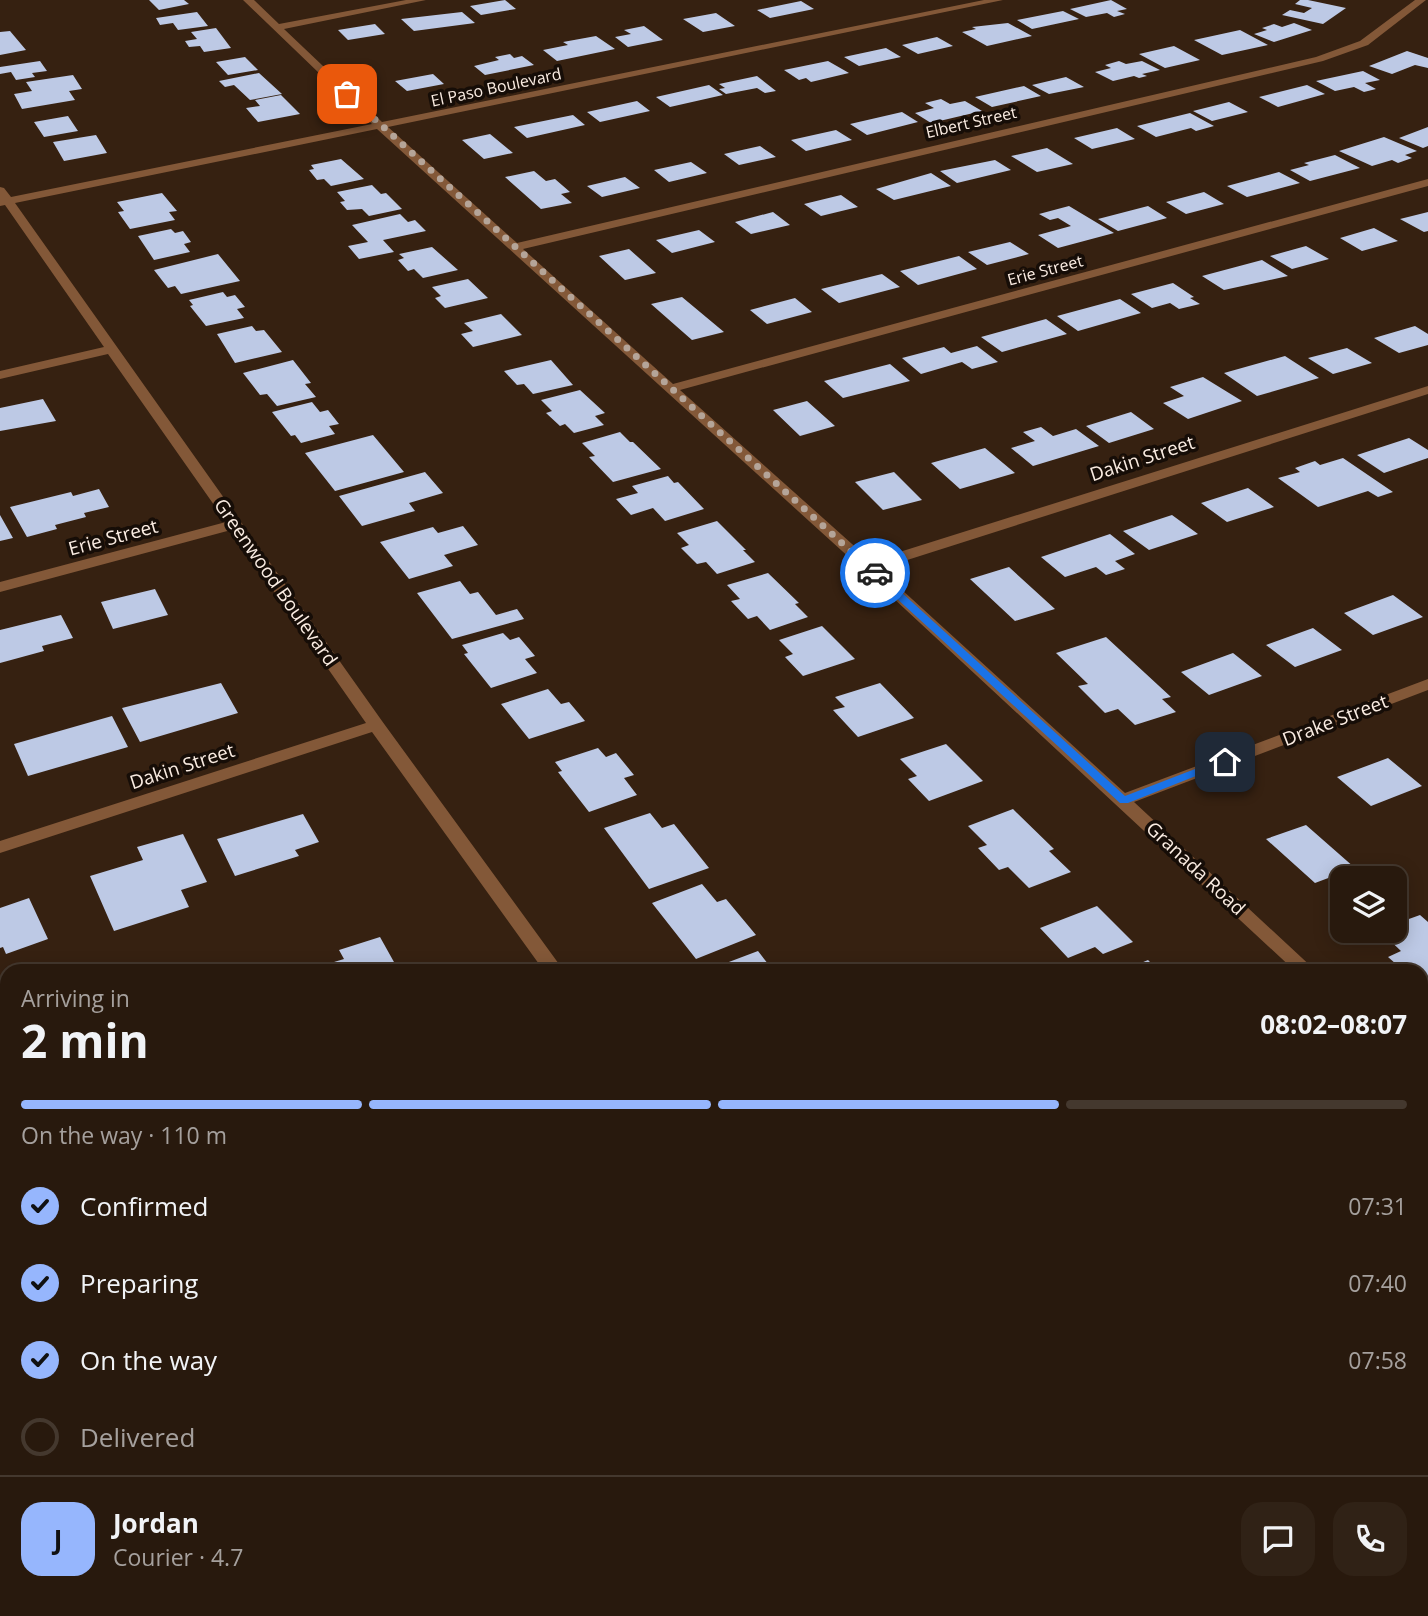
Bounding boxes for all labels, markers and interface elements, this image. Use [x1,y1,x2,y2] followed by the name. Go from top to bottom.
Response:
[429,62,563,112] street label: El Paso Boulevard
[317,64,377,124] pin
[328,75,366,113] icon: bag
[923,101,1019,143] street label: Elbert Street
[1005,249,1085,291] street label: Erie Street
[1086,429,1198,487] street label: Dakin Street
[208,493,344,671] street label: Greenwood Boulevard
[65,513,161,561] street label: Erie Street
[840,538,910,608] courier
[856,554,894,592] icon: car
[1279,688,1392,752] street label: Drake Street
[1195,732,1255,792] pin
[126,737,238,795] street label: Dakin Street
[1206,743,1244,781] icon: home
[1141,815,1251,921] street label: Granada Road
[1330,866,1407,943] map controls
[1330,866,1407,943] button: layers
[21,982,130,1014] text: Arriving in
[1260,1006,1407,1042] text: 08:02–08:07
[21,1009,149,1071] text: 2 min
[21,1119,227,1151] text: On the way · 110 m
[21,1187,59,1225] icon: check
[80,1188,208,1224] text: Confirmed
[1348,1190,1407,1222] text: 07:31
[21,1264,59,1302] icon: check
[80,1265,198,1301] text: Preparing
[1348,1267,1407,1299] text: 07:40
[21,1341,59,1379] icon: check
[80,1342,217,1378] text: On the way
[1348,1344,1407,1376] text: 07:58
[80,1419,195,1455] text: Delivered
[1241,1502,1315,1576] button: chat
[1333,1502,1407,1576] button: phone
[113,1505,199,1541] text: Jordan
[54,1521,62,1557] text: J
[113,1541,243,1573] text: Courier · 4.7

